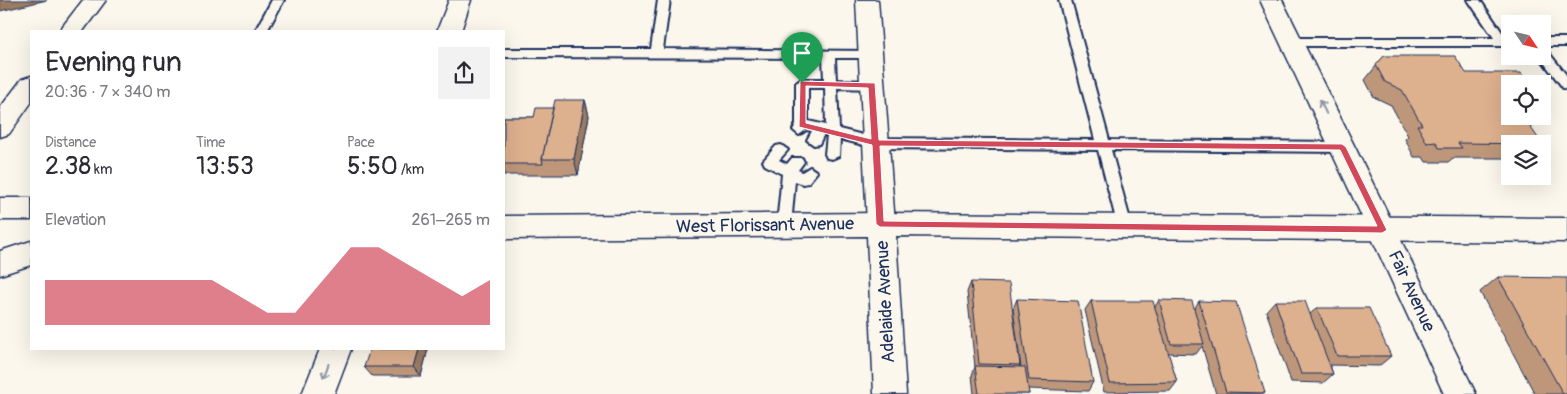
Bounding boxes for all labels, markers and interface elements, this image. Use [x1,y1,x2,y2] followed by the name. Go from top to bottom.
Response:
[1501,15,1551,65] north arrow
[1501,15,1551,185] map controls
[781,32,823,83] pin
[788,39,816,67] icon: arrive
[45,45,182,80] text: Evening run
[438,47,490,99] button: share
[1501,75,1551,125] button: locate
[45,82,171,102] text: 20:36 · 7 × 340 m
[1318,100,1327,115] one-way arrow
[45,134,96,151] text: Distance
[196,134,225,151] text: Time
[347,134,375,151] text: Pace
[1501,135,1551,185] button: layers
[45,151,91,182] text: 2.38
[196,151,254,182] text: 13:53
[347,151,398,182] text: 5:50
[91,161,112,178] text: km
[398,161,424,178] text: /km
[45,210,106,230] text: Elevation
[411,210,490,230] text: 261–265 m
[676,212,854,239] street label: West Florissant Avenue
[871,240,900,364] street label: Adelaide Avenue
[1383,247,1440,336] street label: Fair Avenue
[321,363,331,379] one-way arrow

